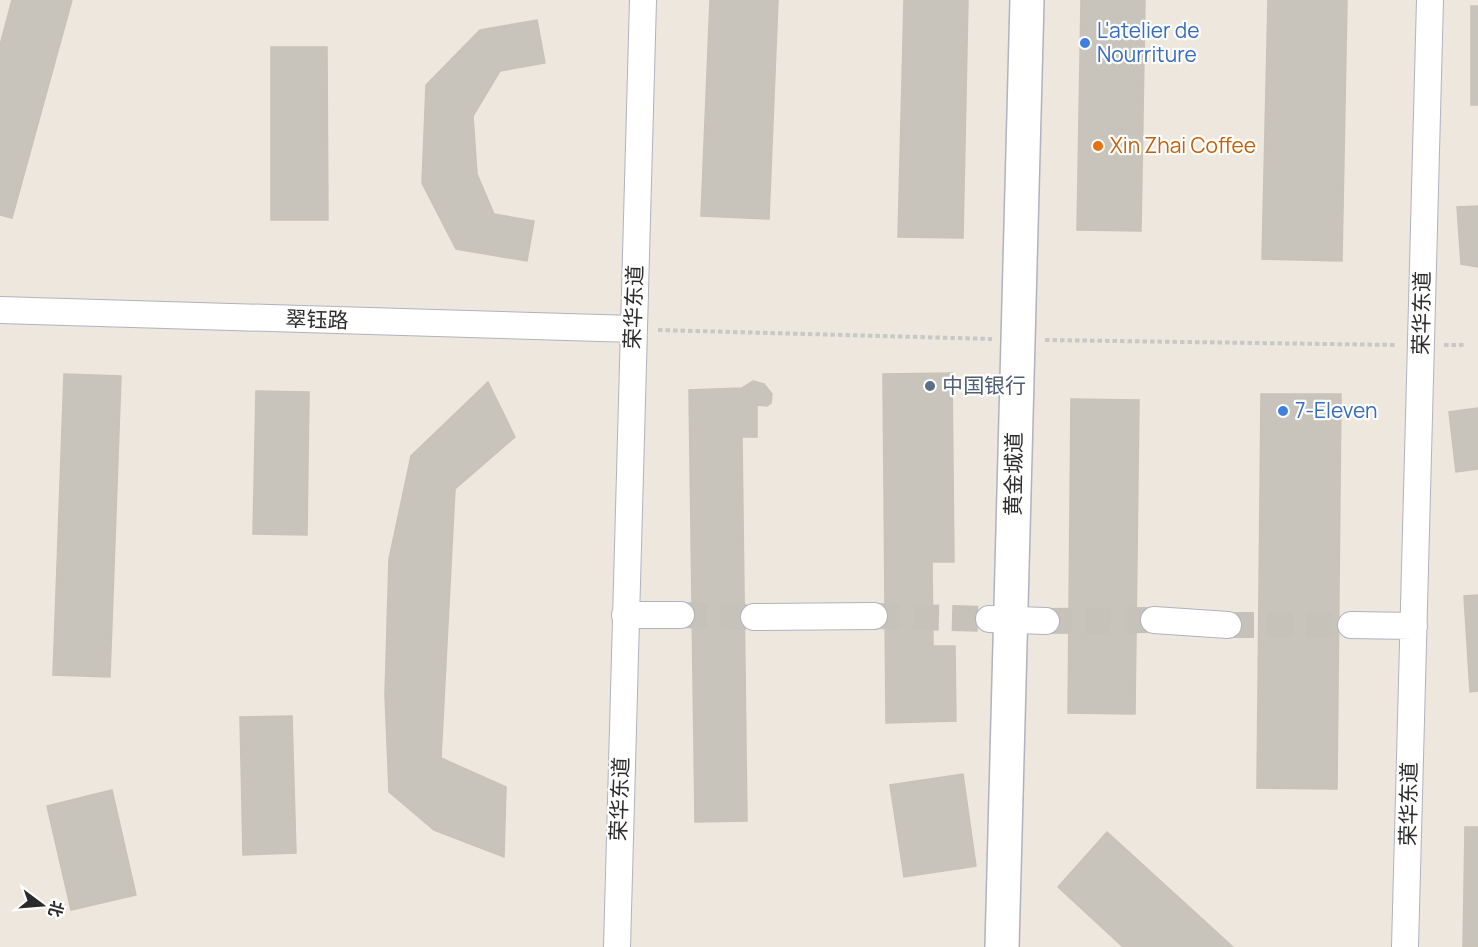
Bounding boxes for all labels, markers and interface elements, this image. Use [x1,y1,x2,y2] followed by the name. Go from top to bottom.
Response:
[1097,16,1200,68] place label: L'atelier de Nourriture
[1078,36,1092,50] marker: L'atelier de Nourriture
[1110,131,1256,159] place label: Xin Zhai Coffee
[1091,139,1105,153] marker: Xin Zhai Coffee
[618,265,648,349] street label: 荣华东道
[1406,271,1436,355] street label: 荣华东道
[285,304,349,334] street label: 翠钰路
[942,371,1026,399] place label: 中国银行
[923,379,937,393] marker: 中国银行
[1295,396,1378,424] place label: 7-Eleven
[1276,404,1290,418] marker: 7-Eleven
[998,432,1028,516] street label: 黄金城道
[604,757,634,841] street label: 荣华东道
[1393,762,1423,846] street label: 荣华东道
[12,875,72,935] north arrow
[44,898,69,920] text: 北

